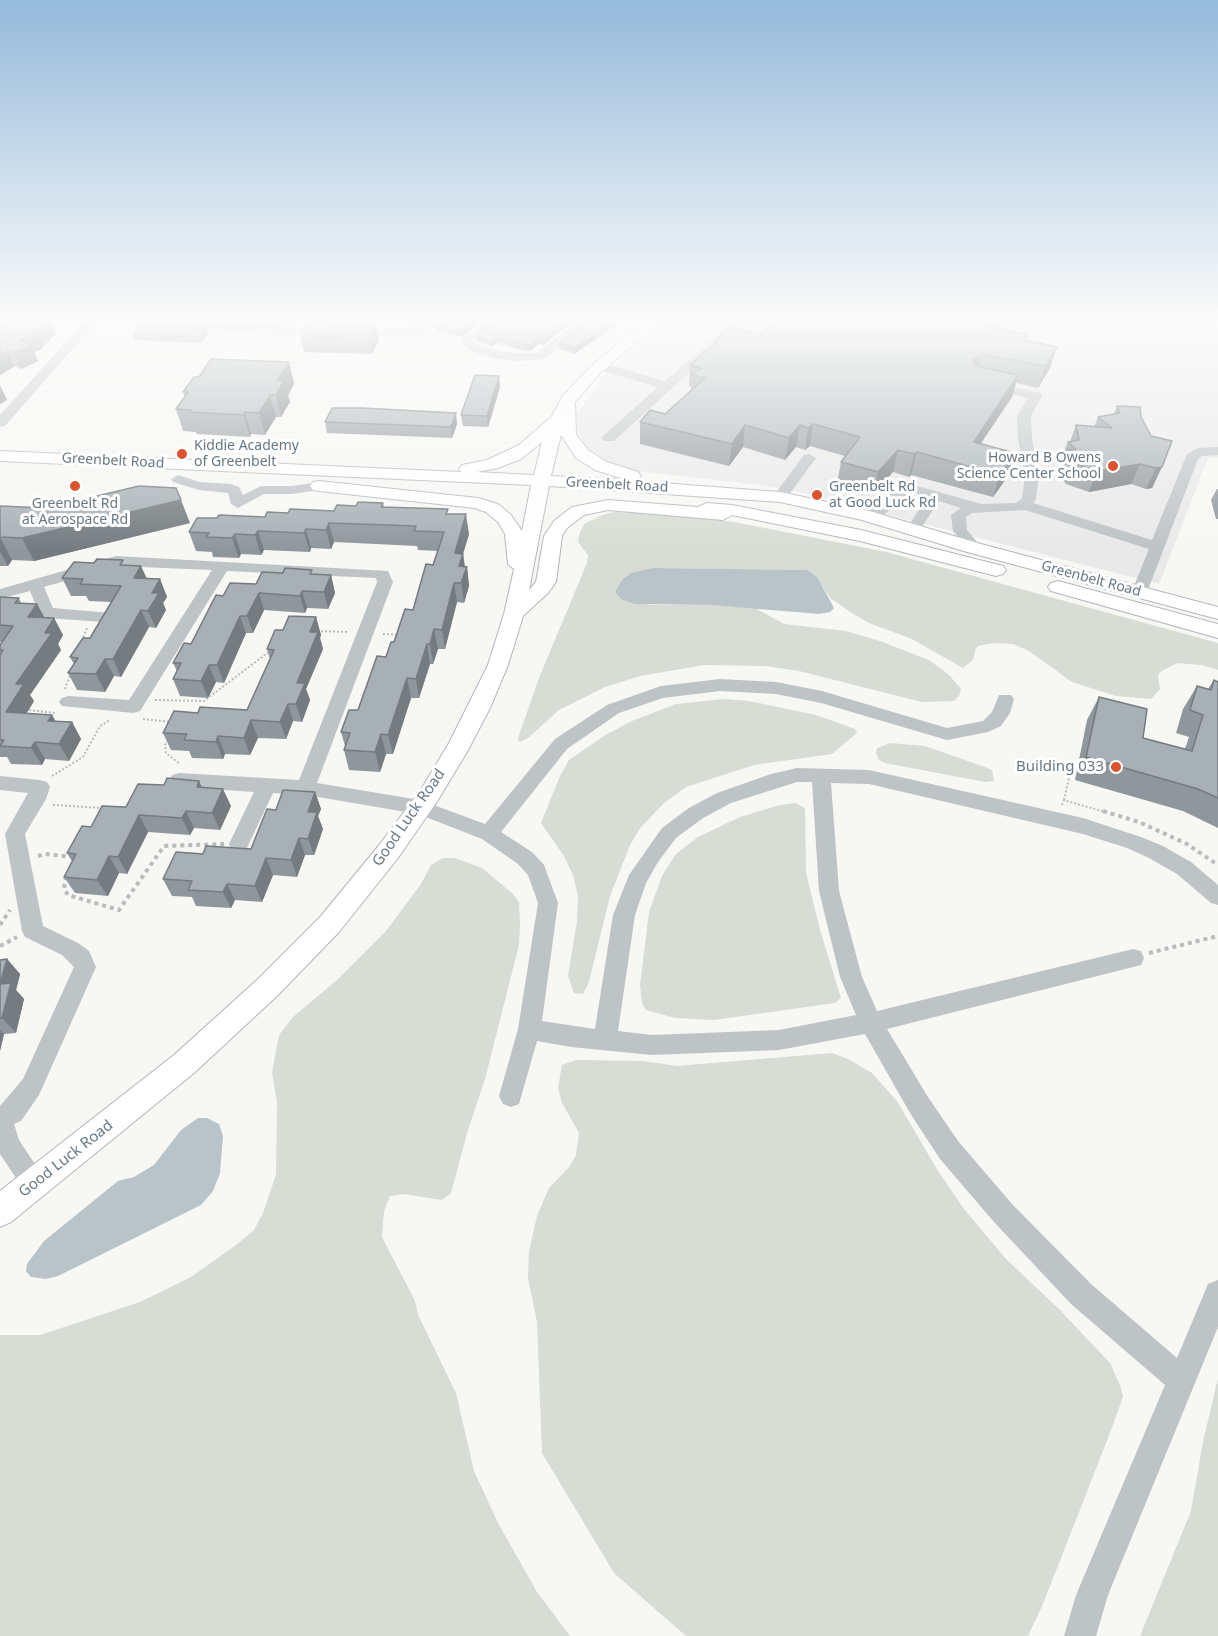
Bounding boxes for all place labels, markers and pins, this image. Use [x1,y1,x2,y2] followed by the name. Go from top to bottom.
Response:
[194,438,299,470] place label: Kiddie Academy of Greenbelt
[175,447,189,461] marker: Kiddie Academy of Greenbelt
[957,450,1101,482] place label: Howard B Owens Science Center School
[1106,459,1120,473] marker: Howard B Owens Science Center School
[68,479,82,493] marker: Greenbelt Rd at Aerospace Rd
[829,479,936,512] place label: Greenbelt Rd at Good Luck Rd
[810,488,824,502] marker: Greenbelt Rd at Good Luck Rd
[22,496,128,528] place label: Greenbelt Rd at Aerospace Rd
[1016,758,1104,776] place label: Building 033
[1109,760,1123,774] marker: Building 033

